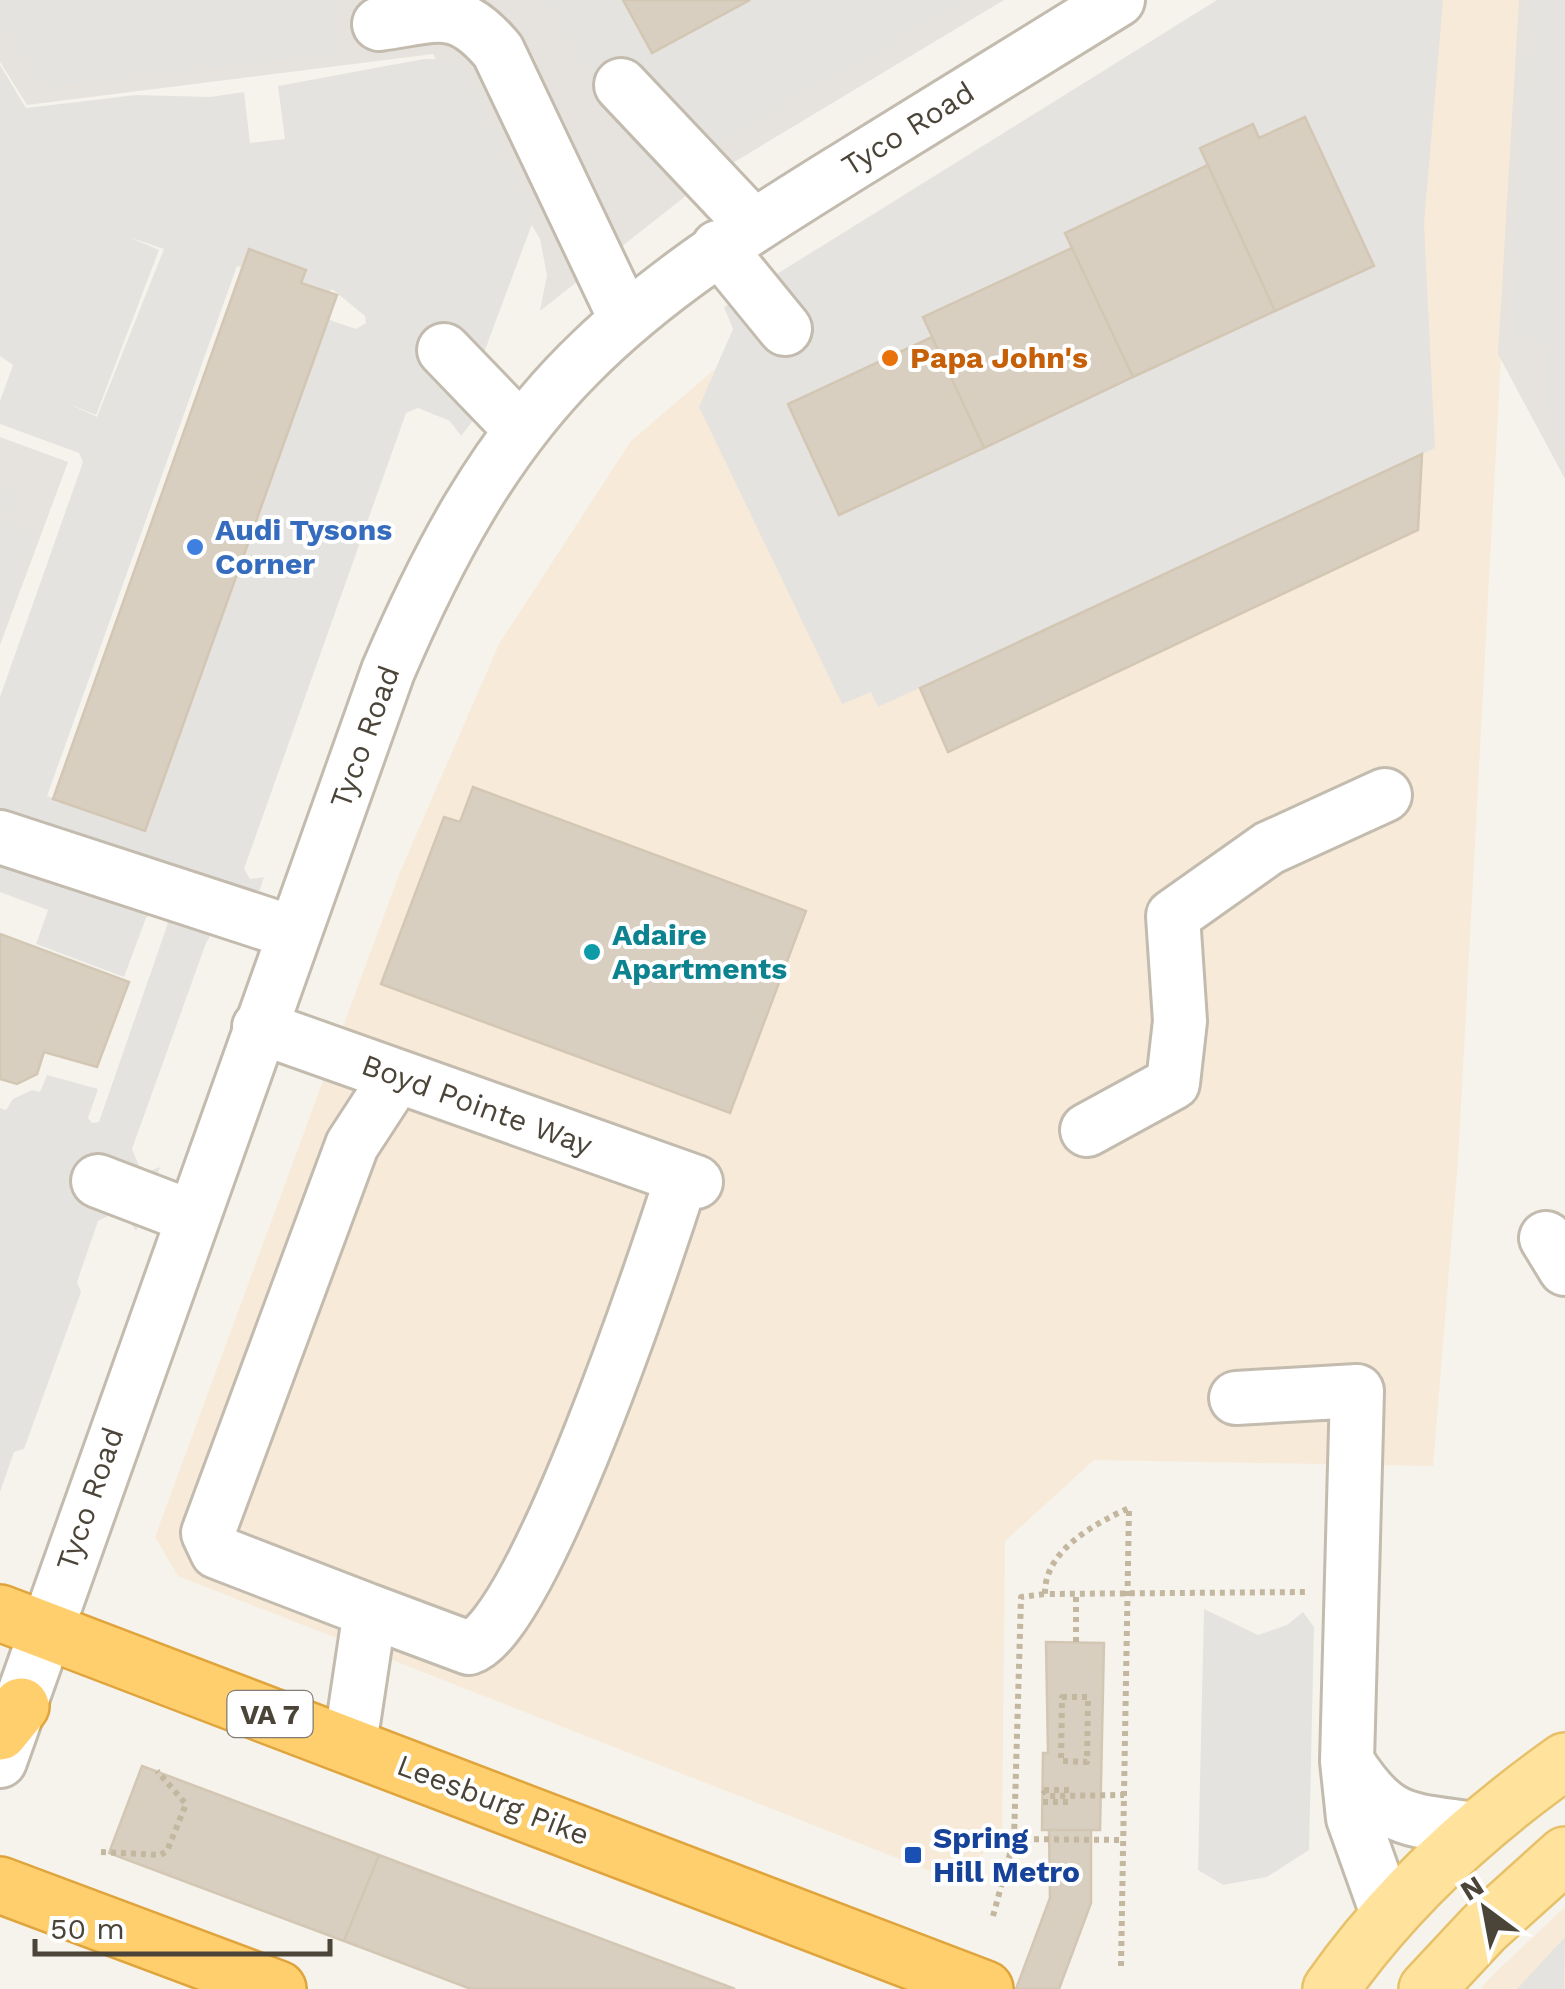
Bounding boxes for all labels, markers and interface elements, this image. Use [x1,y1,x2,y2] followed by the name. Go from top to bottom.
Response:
[835,74,980,183] street label: Tyco Road
[910,340,1088,375] place label: Papa John's
[879,347,901,369] marker: Papa John's
[215,512,392,581] place label: Audi Tysons Corner
[184,536,206,558] marker: Audi Tysons Corner
[323,661,407,813] street label: Tyco Road
[612,917,787,986] place label: Adaire Apartments
[581,941,603,963] marker: Adaire Apartments
[357,1047,598,1163] street label: Boyd Pointe Way
[49,1423,130,1575] street label: Tyco Road
[228,1691,312,1737] road number: VA 7
[392,1747,594,1852] street label: Leesburg Pike
[933,1820,1080,1889] place label: Spring Hill Metro
[902,1844,924,1866] marker: Spring Hill Metro
[1435,1859,1535,1959] north arrow
[1454,1869,1490,1908] text: N
[35,1894,330,1956] scale bar
[50,1911,125,1946] text: 50 m

